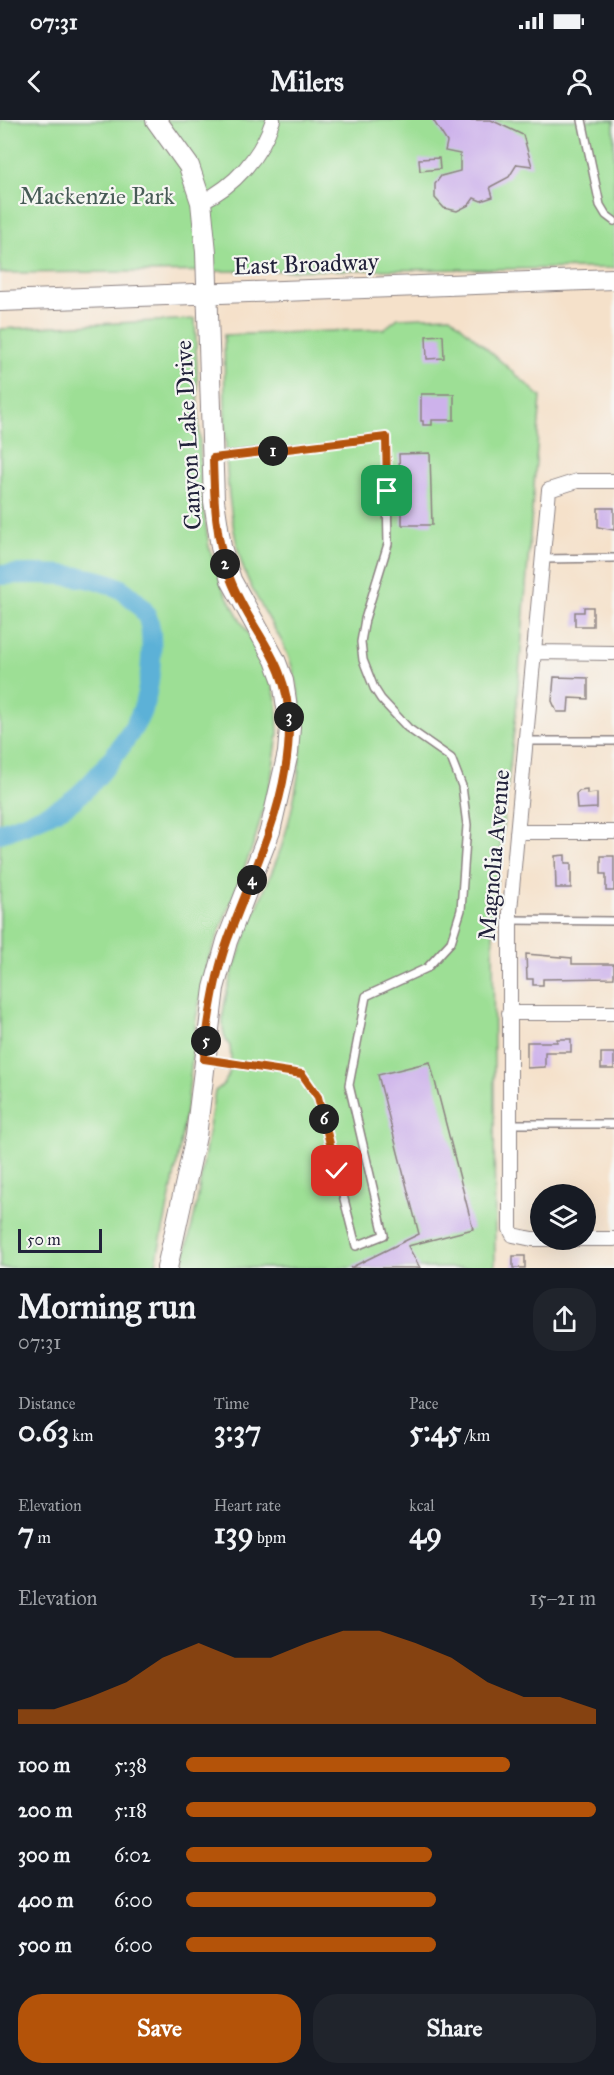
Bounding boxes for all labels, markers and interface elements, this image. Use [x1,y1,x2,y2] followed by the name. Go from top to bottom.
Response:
[30,8,78,35] text: 07:31
[18,65,51,98] icon: back
[270,65,344,98] text: Milers
[563,65,596,98] icon: person
[19,181,175,211] park label: Mackenzie Park
[233,246,380,282] street label: East Broadway
[168,339,208,531] street label: Canyon Lake Drive
[258,436,288,466] pin: 1
[270,441,276,460] text: 1
[361,465,412,516] pin
[370,474,403,507] icon: arrive
[210,549,240,579] pin: 2
[221,554,229,573] text: 2
[274,702,304,732] pin: 3
[286,707,292,726] text: 3
[472,768,516,942] street label: Magnolia Avenue
[237,865,267,895] pin: 4
[248,870,256,889] text: 4
[191,1026,221,1056] pin: 5
[202,1031,210,1050] text: 5
[309,1104,339,1134] pin: 6
[320,1109,328,1128] text: 6
[311,1145,362,1196] pin
[320,1154,353,1187] icon: check
[530,1184,596,1250] map controls
[530,1184,596,1250] button: layers
[18,1226,102,1254] scale bar
[27,1230,61,1249] text: 50 m
[18,1287,196,1327] text: Morning run
[533,1288,596,1351] button: share
[18,1330,61,1354] text: 07:31
[18,1394,75,1413] text: Distance
[214,1394,249,1413] text: Time
[409,1394,438,1413] text: Pace
[18,1413,69,1449] text: 0.63
[214,1413,261,1449] text: 3:37
[409,1413,462,1449] text: 5:45
[69,1426,93,1445] text: km
[462,1426,490,1445] text: /km
[18,1496,82,1515] text: Elevation
[214,1496,281,1515] text: Heart rate
[409,1496,434,1515] text: kcal
[18,1515,34,1551] text: 7
[214,1515,254,1551] text: 139
[409,1515,442,1551] text: 49
[34,1528,51,1547] text: m
[254,1528,286,1547] text: bpm
[18,1586,97,1610] text: Elevation
[530,1586,596,1610] text: 15–21 m
[18,1753,70,1777] text: 100 m
[114,1753,147,1777] text: 5:38
[18,1798,72,1822] text: 200 m
[114,1798,147,1822] text: 5:18
[18,1843,70,1867] text: 300 m
[114,1843,151,1867] text: 6:02
[18,1888,74,1912] text: 400 m
[114,1888,153,1912] text: 6:00
[18,1933,72,1957] text: 500 m
[114,1933,153,1957] text: 6:00
[18,1994,301,2063] button: Save
[313,1994,596,2063] button: Share

